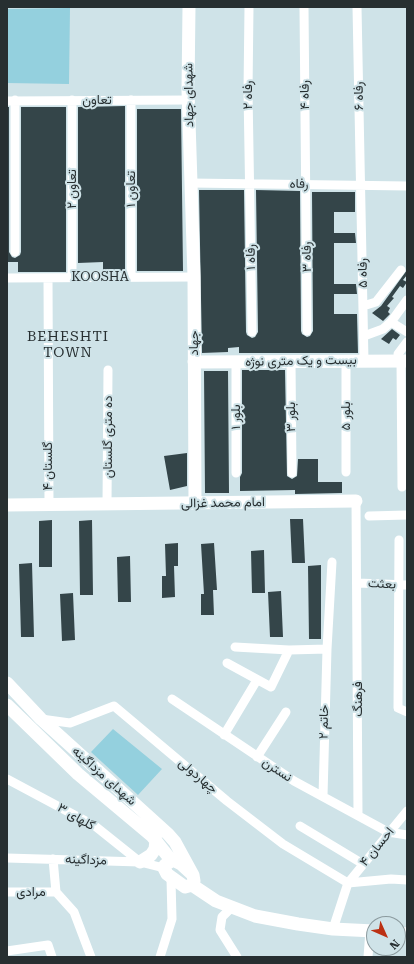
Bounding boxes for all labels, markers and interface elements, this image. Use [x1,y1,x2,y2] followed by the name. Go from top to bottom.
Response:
[181,63,197,127] street label: شهدای جهاد
[240,80,256,110] street label: رفاه ۲
[297,80,313,110] street label: رفاه ۴
[351,82,367,110] street label: رفاه ۶
[82,92,112,108] street label: تعاون
[64,169,80,209] street label: تعاون ۲
[123,171,139,207] street label: تعاون ۱
[289,176,309,192] street label: رفاه
[299,241,315,273] street label: رفاه ۳
[243,244,259,270] street label: رفاه ۱
[355,258,371,288] street label: رفاه ۵
[71,269,129,285] street label: KOOSHA
[27,329,109,362] district label: BEHESHTI TOWN
[186,331,202,355] street label: جهاد
[245,352,357,370] street label: بیست و یک متری نوژه
[100,396,116,478] street label: ده متری گلستان
[338,401,354,431] street label: بلور ۵
[283,402,299,432] street label: بلور ۳
[228,404,244,430] street label: بلور ۱
[40,442,56,490] street label: گلستان ۴
[181,494,265,512] street label: امام محمد غزالی
[368,575,396,593] street label: بعثت
[350,681,366,717] street label: فرهنگ
[316,705,332,739] street label: خاتم ۲
[69,743,139,809] street label: شهدای مزداگینه
[175,755,221,797] street label: چهاردولی
[259,755,295,785] street label: نسترن
[54,800,98,834] street label: گلهای ۳
[357,824,397,870] street label: احسان ۴
[65,851,107,869] street label: مزداگینه
[16,884,46,900] street label: مرادی
[366,916,406,956] north arrow
[387,937,402,952] text: N

